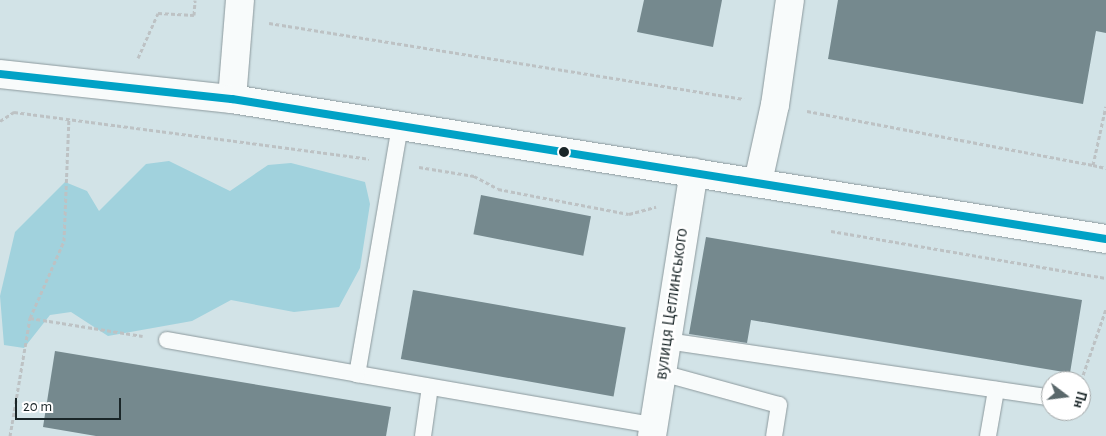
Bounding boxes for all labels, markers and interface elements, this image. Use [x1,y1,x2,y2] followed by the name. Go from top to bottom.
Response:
[559,147,569,157] unlabelled marker
[651,227,693,381] street label: вулиця Цеглинського
[1041,371,1091,421] north arrow
[18,388,124,420] scale bar
[1071,390,1088,410] text: Пн
[23,399,52,414] text: 20 m

